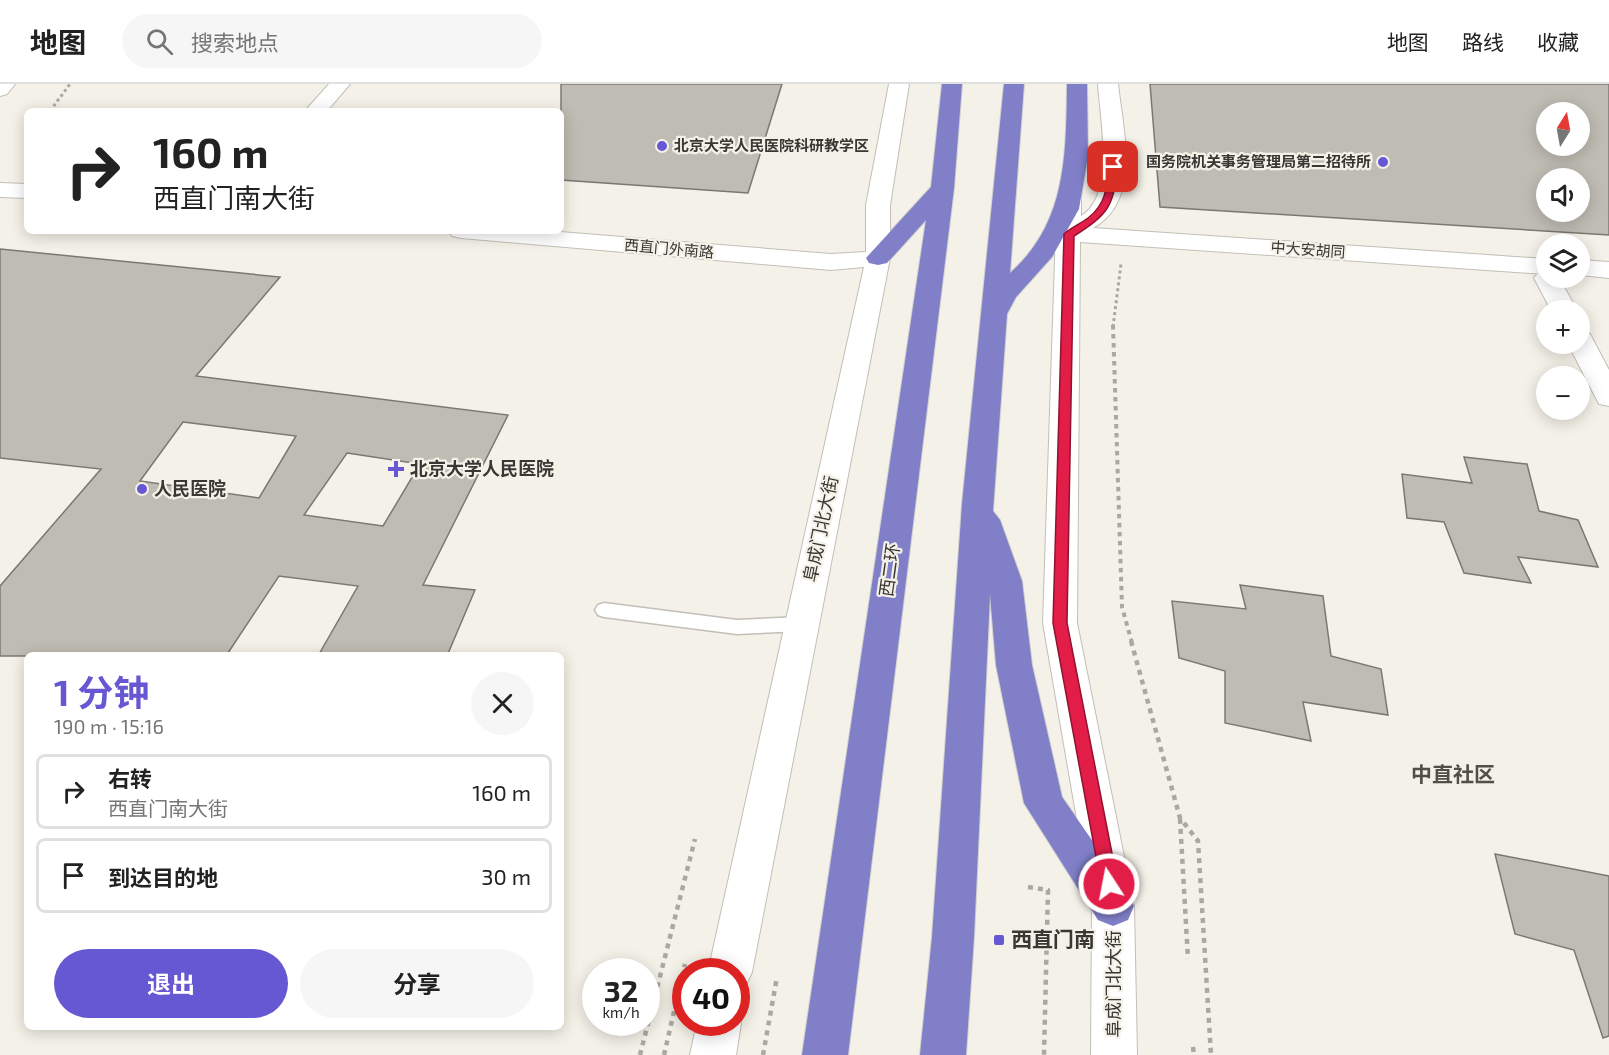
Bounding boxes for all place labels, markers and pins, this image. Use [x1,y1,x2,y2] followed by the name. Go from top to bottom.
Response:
[674,136,869,154] place label: 北京大学人民医院科研教学区
[655,139,669,153] marker: 北京大学人民医院科研教学区
[1087,141,1138,192] pin
[1146,152,1371,170] place label: 国务院机关事务管理局第二招待所
[1376,155,1390,169] marker: 国务院机关事务管理局第二招待所
[410,457,554,479] place label: 北京大学人民医院
[387,460,405,478] marker: 北京大学人民医院
[154,477,226,499] place label: 人民医院
[135,482,149,496] marker: 人民医院
[1011,926,1095,951] place label: 西直门南
[992,933,1006,947] marker: 西直门南

